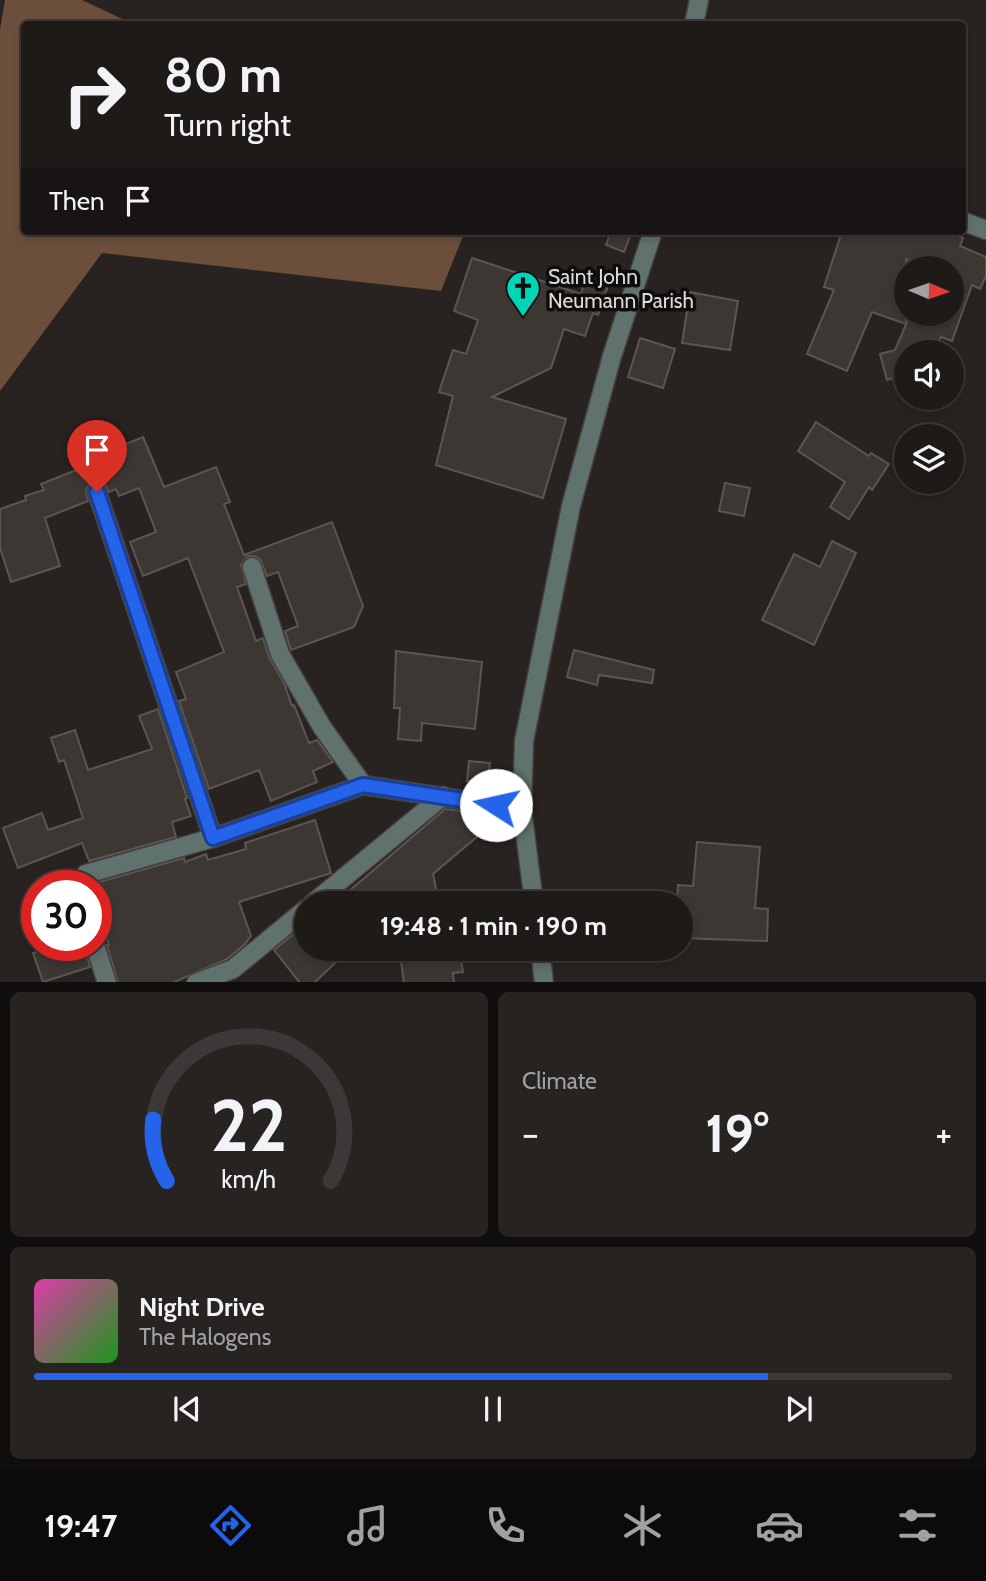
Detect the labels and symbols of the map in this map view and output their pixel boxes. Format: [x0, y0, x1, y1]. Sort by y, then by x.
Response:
north arrow [894, 256, 964, 326]
place label: Saint John Neumann Parish [548, 264, 694, 313]
church icon: Saint John Neumann Parish [504, 269, 542, 318]
pin [67, 420, 127, 492]
position arrow [459, 768, 533, 842]
speed limit sign: 30 [21, 870, 112, 961]

